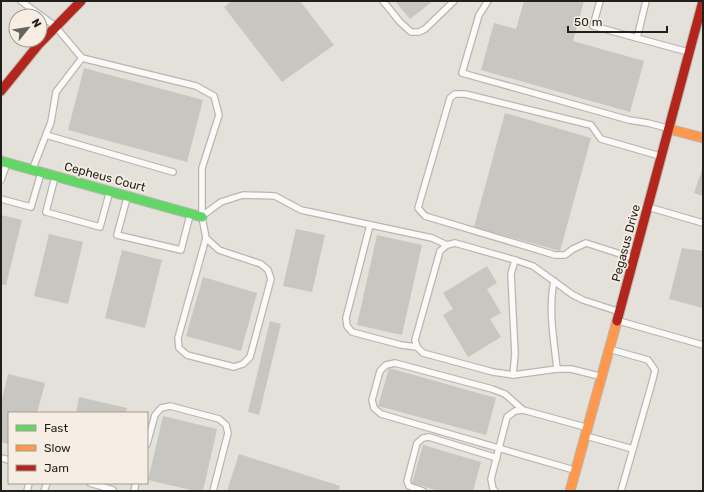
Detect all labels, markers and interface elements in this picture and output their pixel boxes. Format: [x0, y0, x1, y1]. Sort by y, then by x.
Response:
north arrow [8, 8, 48, 48]
scale bar [568, 8, 667, 34]
text: 50 m [574, 15, 602, 29]
text: N [29, 17, 44, 30]
street label: Cepheus Court [63, 159, 147, 195]
street label: Pegasus Drive [609, 203, 643, 283]
legend [8, 412, 148, 484]
text: Fast [44, 421, 68, 435]
text: Slow [44, 441, 71, 455]
text: Jam [44, 461, 69, 475]

